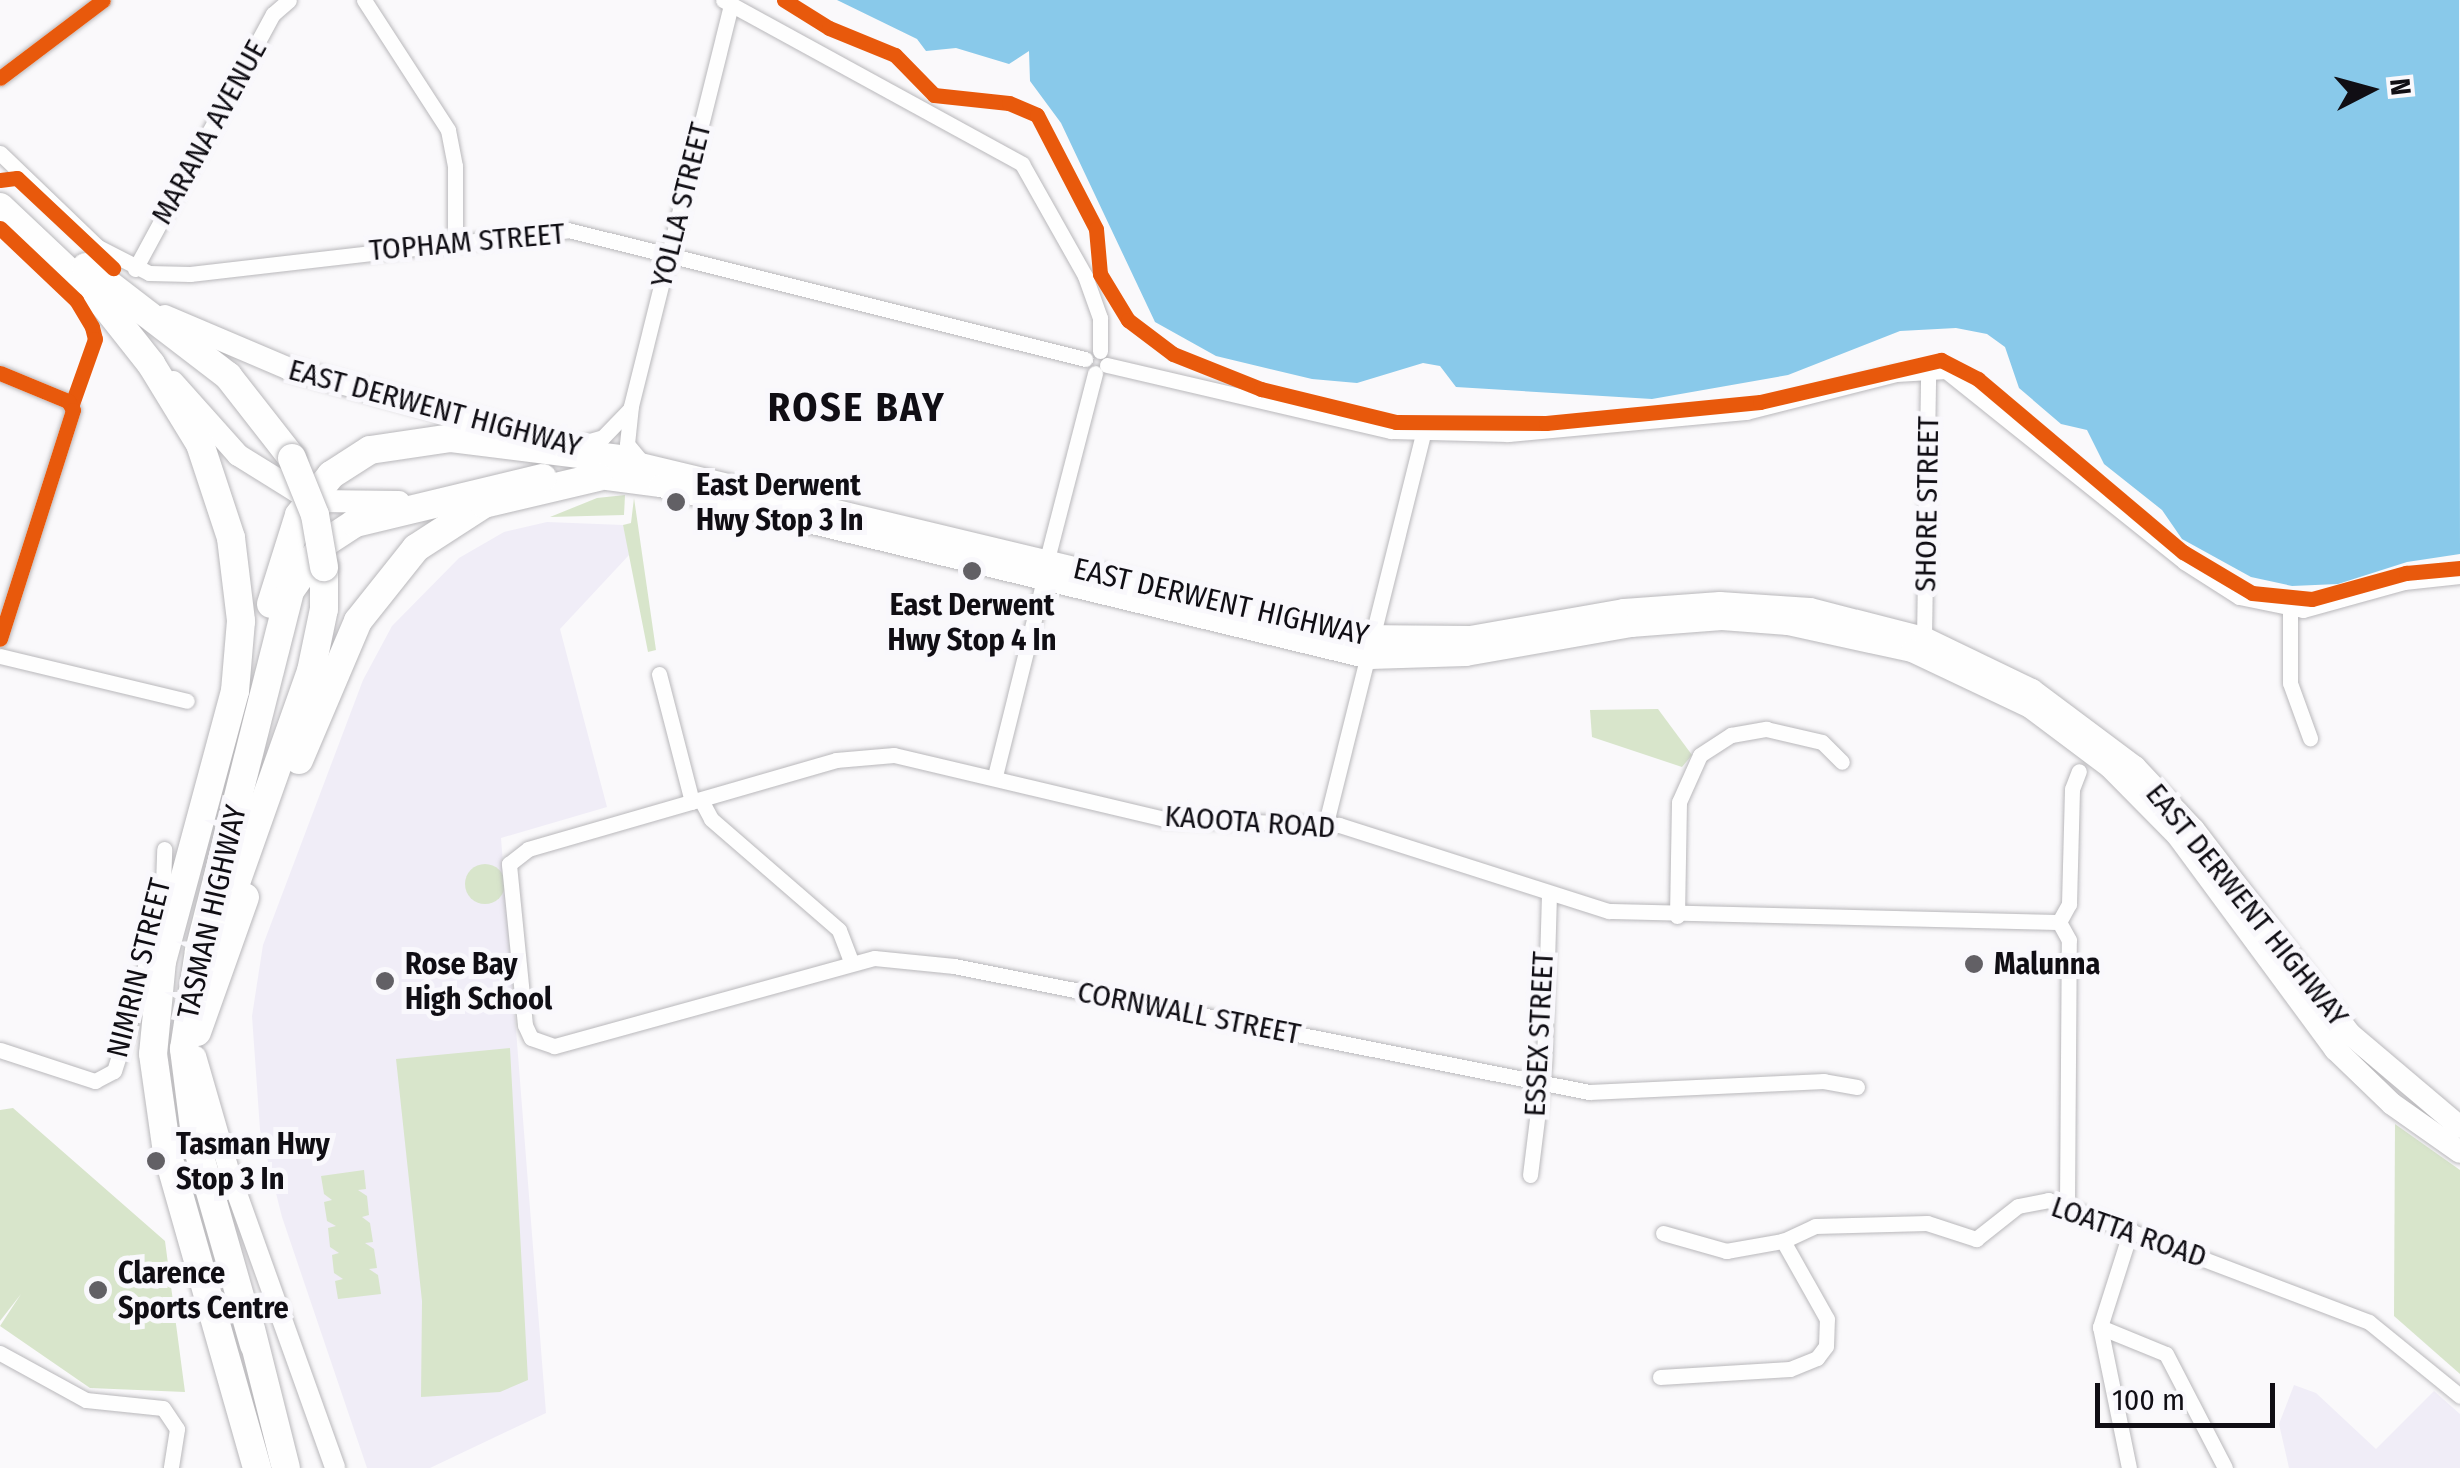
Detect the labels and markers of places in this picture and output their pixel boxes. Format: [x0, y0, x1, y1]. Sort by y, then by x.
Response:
place label: East Derwent Hwy Stop 3 In [696, 467, 864, 538]
marker: East Derwent Hwy Stop 3 In [665, 491, 687, 513]
marker: East Derwent Hwy Stop 4 In [961, 560, 983, 582]
place label: East Derwent Hwy Stop 4 In [888, 587, 1056, 658]
place label: Rose Bay High School [405, 946, 552, 1016]
place label: Malunna [1994, 946, 2100, 982]
marker: Malunna [1963, 953, 1985, 975]
marker: Rose Bay High School [374, 970, 396, 992]
place label: Tasman Hwy Stop 3 In [176, 1126, 330, 1196]
marker: Tasman Hwy Stop 3 In [145, 1150, 167, 1172]
place label: Clarence Sports Centre [118, 1255, 289, 1326]
marker: Clarence Sports Centre [87, 1279, 109, 1301]

